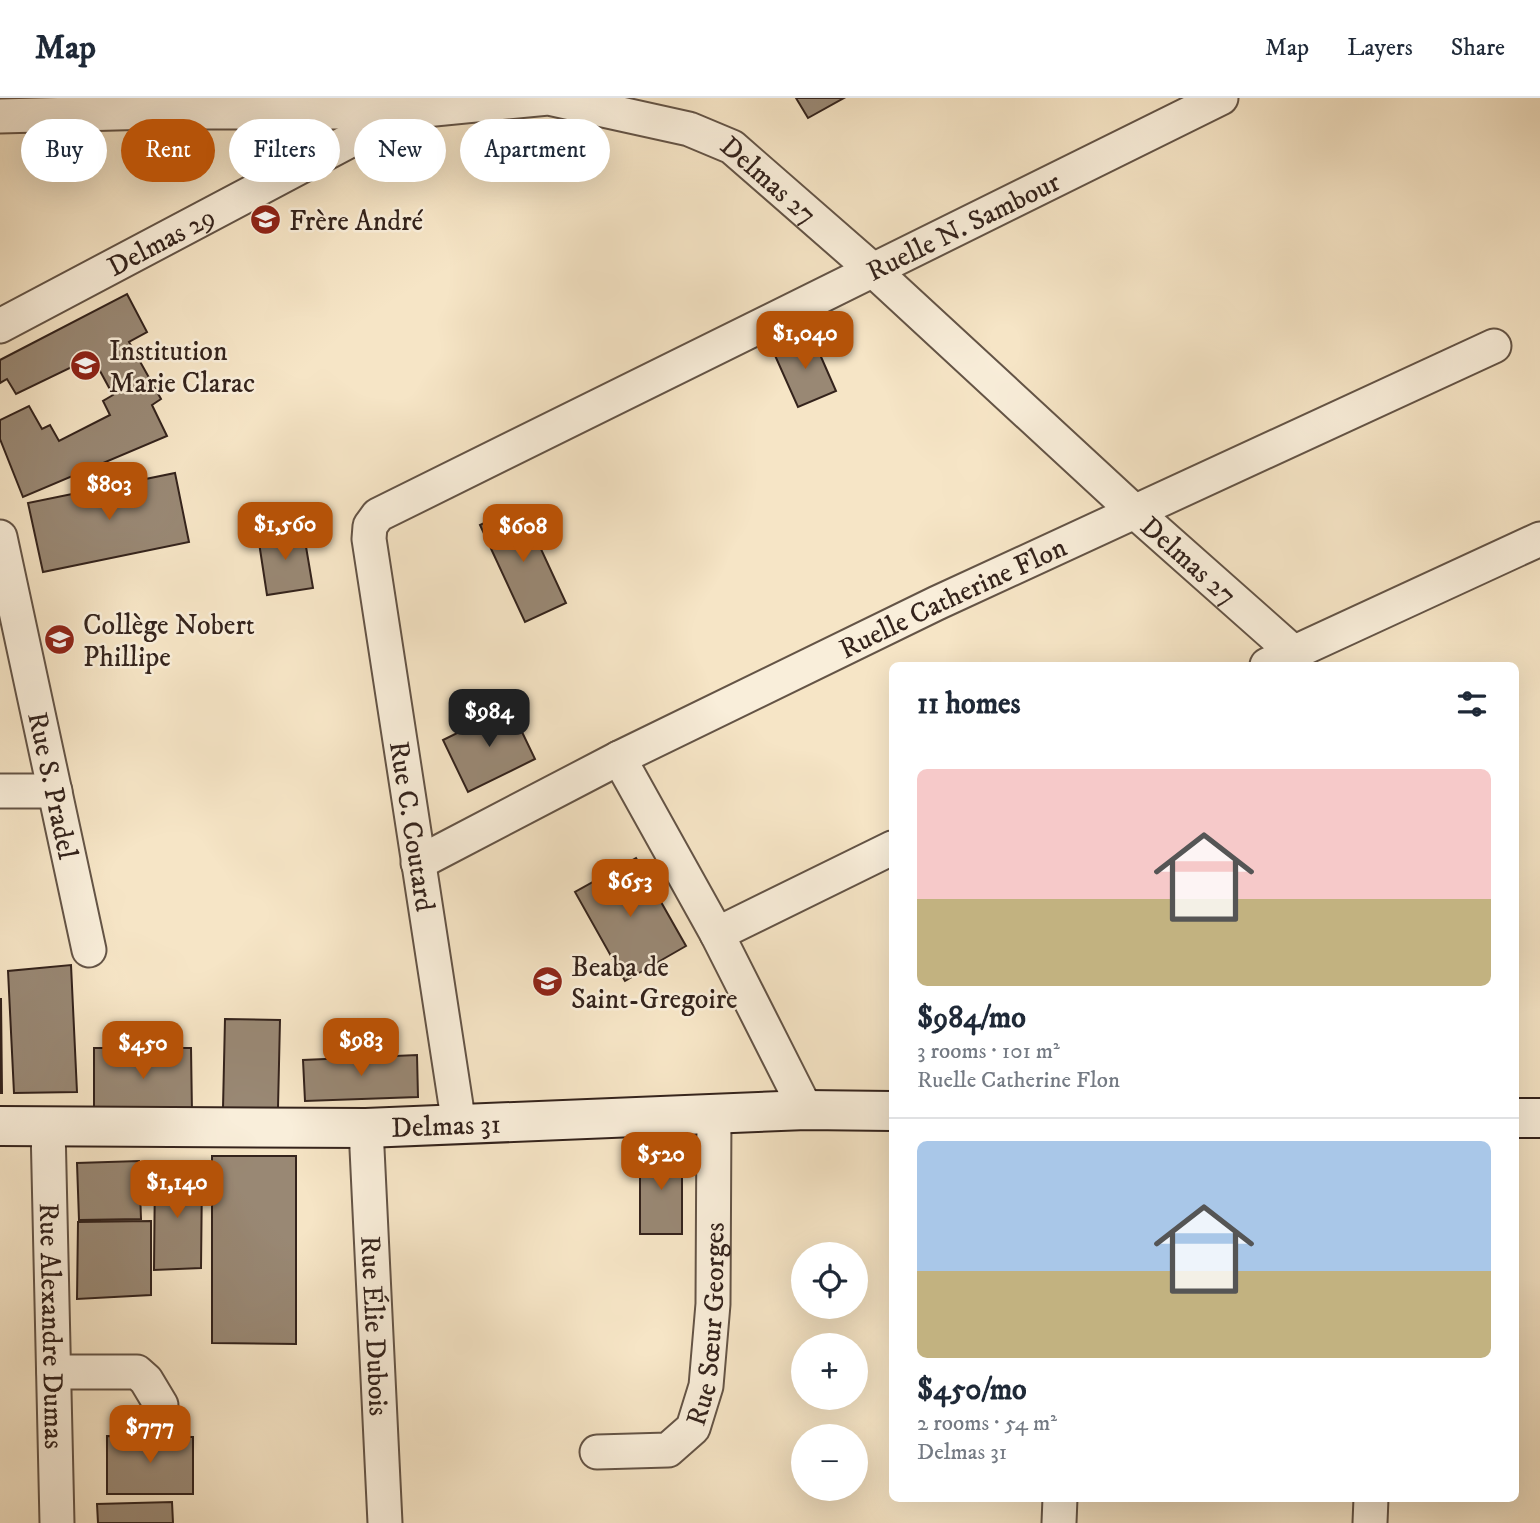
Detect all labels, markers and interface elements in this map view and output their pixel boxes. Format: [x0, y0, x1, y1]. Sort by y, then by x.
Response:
text: Map [35, 28, 96, 69]
text: Map [1265, 33, 1309, 63]
text: Layers [1347, 33, 1413, 63]
text: Share [1451, 33, 1505, 63]
chip: Buy [21, 119, 107, 182]
chip: Rent [121, 119, 215, 182]
chip: Filters [229, 119, 340, 182]
chip: New [354, 119, 446, 182]
chip: Apartment [460, 119, 610, 182]
street label: Delmas 27 [713, 129, 824, 232]
street label: Ruelle N. Sambour [861, 164, 1067, 290]
street label: Delmas 29 [102, 199, 221, 285]
school or university icon: Frère André [249, 203, 283, 237]
place label: Frère André [289, 204, 424, 239]
pin: $1,040 [748, 312, 862, 371]
text: $1,040 [772, 319, 838, 348]
place label: Institution Marie Clarac [109, 334, 255, 401]
school or university icon: Institution Marie Clarac [69, 349, 103, 383]
pin: $803 [68, 462, 150, 522]
text: $803 [86, 470, 132, 499]
pin: $1,560 [228, 503, 342, 562]
pin: $608 [482, 504, 564, 564]
street label: Delmas 27 [1133, 509, 1244, 613]
text: $1,560 [254, 510, 316, 539]
text: $608 [499, 512, 547, 541]
street label: Ruelle Catherine Flon [834, 530, 1073, 667]
place label: Collège Nobert Phillipe [83, 608, 255, 675]
school or university icon: Collège Nobert Phillipe [43, 623, 77, 657]
icon: filters [1453, 685, 1491, 723]
text: 11 homes [917, 686, 1021, 723]
pin: $984 [448, 690, 530, 749]
text: $984 [465, 697, 513, 726]
street label: Rue S. Pradel [19, 709, 85, 863]
street label: Rue C. Coutard [381, 739, 442, 914]
icon: home [1141, 814, 1267, 940]
pin: $653 [589, 860, 671, 919]
text: $653 [608, 867, 652, 896]
place label: Beaba de Saint-Gregoire [571, 950, 738, 1017]
school or university icon: Beaba de Saint-Gregoire [531, 965, 565, 999]
text: $984/mo [917, 1000, 1026, 1037]
pin: $983 [320, 1018, 402, 1078]
pin: $450 [102, 1021, 184, 1081]
text: $983 [339, 1026, 383, 1055]
text: $450 [118, 1029, 168, 1058]
text: 3 rooms · 101 m² [917, 1037, 1060, 1066]
text: Ruelle Catherine Flon [917, 1066, 1120, 1095]
street label: Delmas 31 [390, 1106, 502, 1146]
pin: $520 [620, 1132, 702, 1192]
text: $520 [637, 1140, 685, 1169]
pin: $1,140 [120, 1160, 234, 1220]
text: $1,140 [146, 1168, 208, 1197]
icon: home [1141, 1186, 1267, 1312]
street label: Rue Alexandre Dumas [31, 1202, 71, 1450]
street label: Rue Sœur Georges [679, 1222, 732, 1430]
street label: Rue Élie Dubois [352, 1235, 396, 1417]
map controls [791, 1242, 868, 1501]
button: locate [791, 1242, 868, 1319]
button: + [791, 1333, 868, 1410]
text: $450/mo [917, 1372, 1027, 1409]
pin: $777 [109, 1406, 191, 1465]
text: 2 rooms · 54 m² [917, 1409, 1057, 1438]
text: $777 [126, 1413, 174, 1442]
button: − [791, 1424, 868, 1501]
text: Delmas 31 [917, 1438, 1007, 1467]

